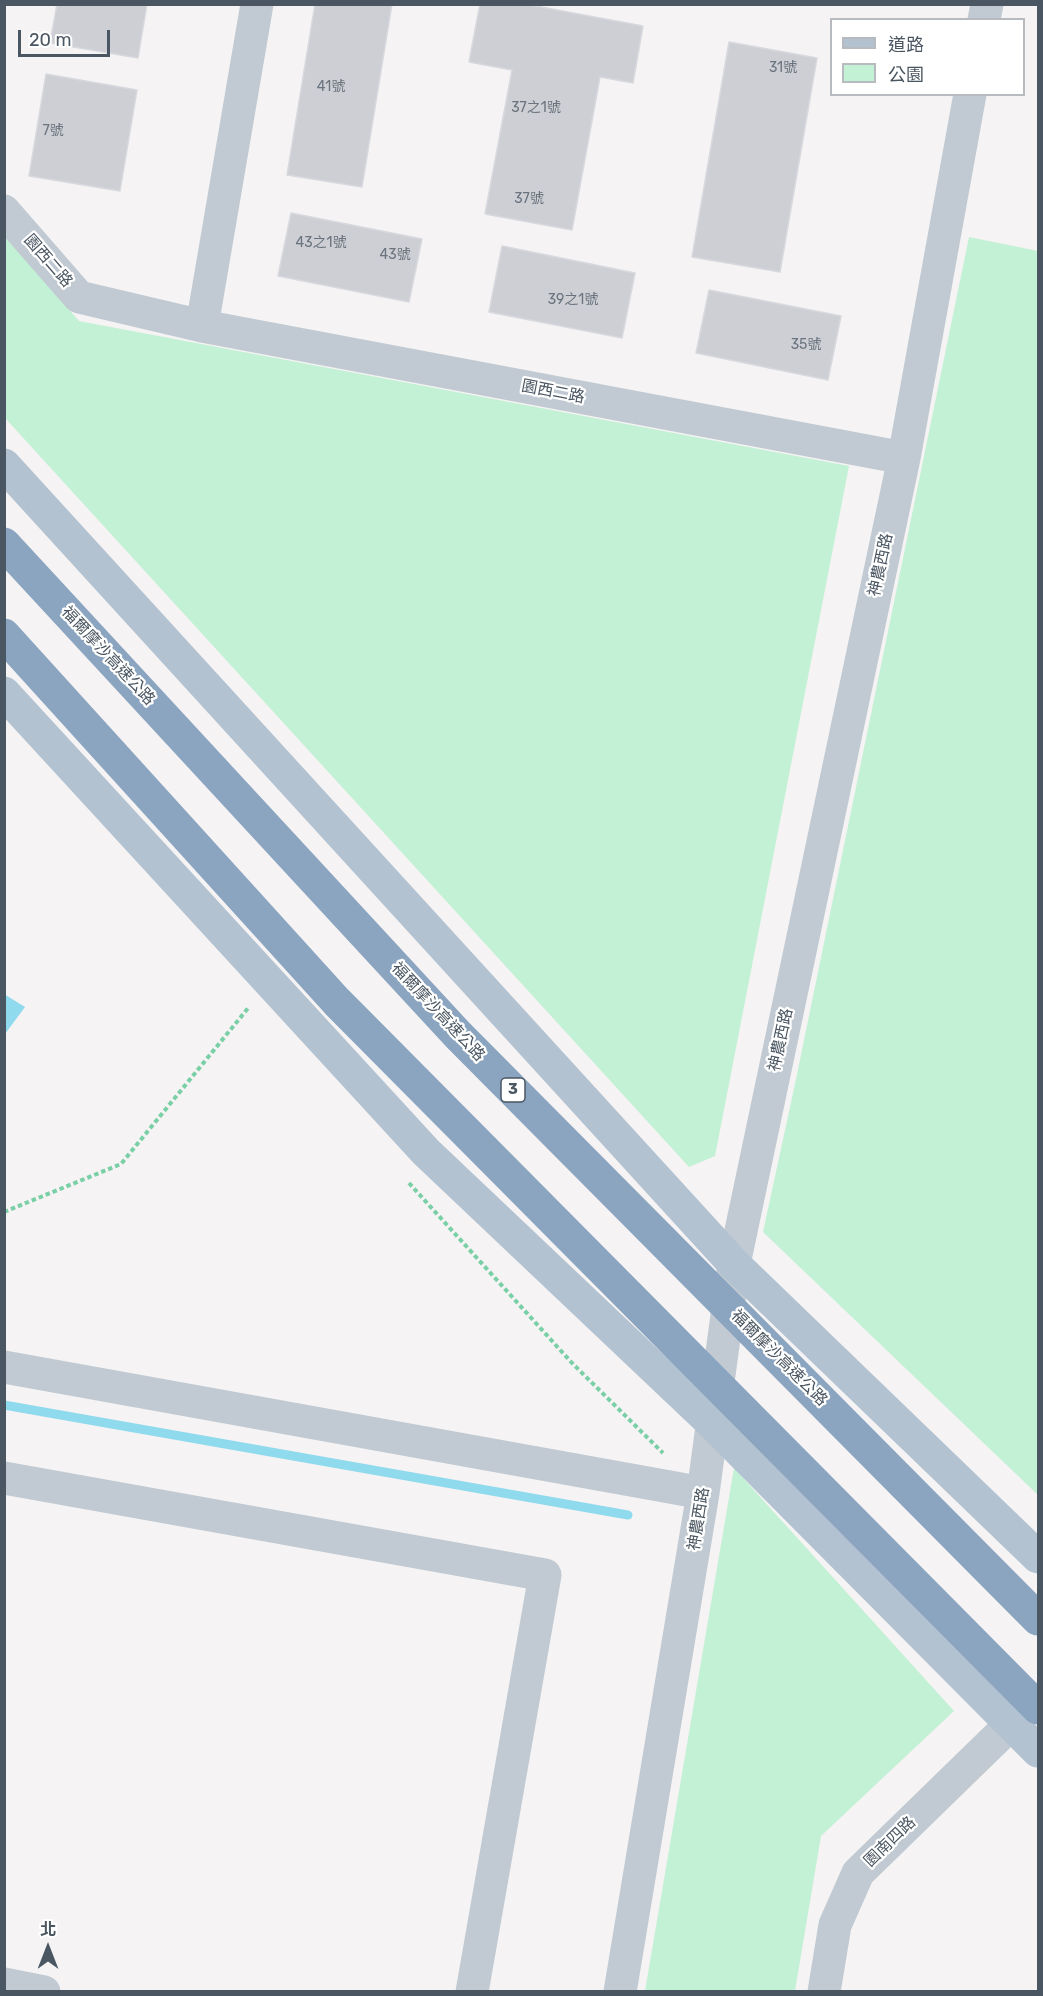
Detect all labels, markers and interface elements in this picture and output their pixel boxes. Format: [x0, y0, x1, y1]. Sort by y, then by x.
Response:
scale bar [21, 18, 112, 56]
legend [830, 18, 1025, 96]
text: 20 m [29, 29, 71, 51]
text: 道路 [888, 34, 924, 56]
house number: 31號 [769, 60, 797, 76]
text: 公園 [888, 64, 924, 86]
house number: 41號 [317, 79, 345, 95]
house number: 37之1號 [511, 100, 561, 116]
house number: 7號 [42, 123, 64, 139]
house number: 37號 [514, 191, 544, 207]
street label: 園西二路 [20, 231, 76, 291]
house number: 43之1號 [295, 235, 347, 251]
house number: 43號 [379, 247, 411, 263]
house number: 39之1號 [548, 292, 598, 308]
house number: 35號 [791, 337, 821, 353]
street label: 園西二路 [520, 376, 586, 408]
street label: 神農西路 [865, 532, 897, 598]
street label: 福爾摩沙高速公路 [57, 603, 159, 709]
street label: 福爾摩沙高速公路 [387, 959, 489, 1065]
street label: 神農西路 [765, 1007, 797, 1073]
road number: 3 [501, 1078, 525, 1102]
street label: 福爾摩沙高速公路 [727, 1306, 831, 1410]
street label: 神農西路 [685, 1486, 713, 1552]
street label: 園南四路 [860, 1813, 920, 1871]
north arrow [18, 1918, 78, 1978]
text: 北 [40, 1920, 56, 1939]

